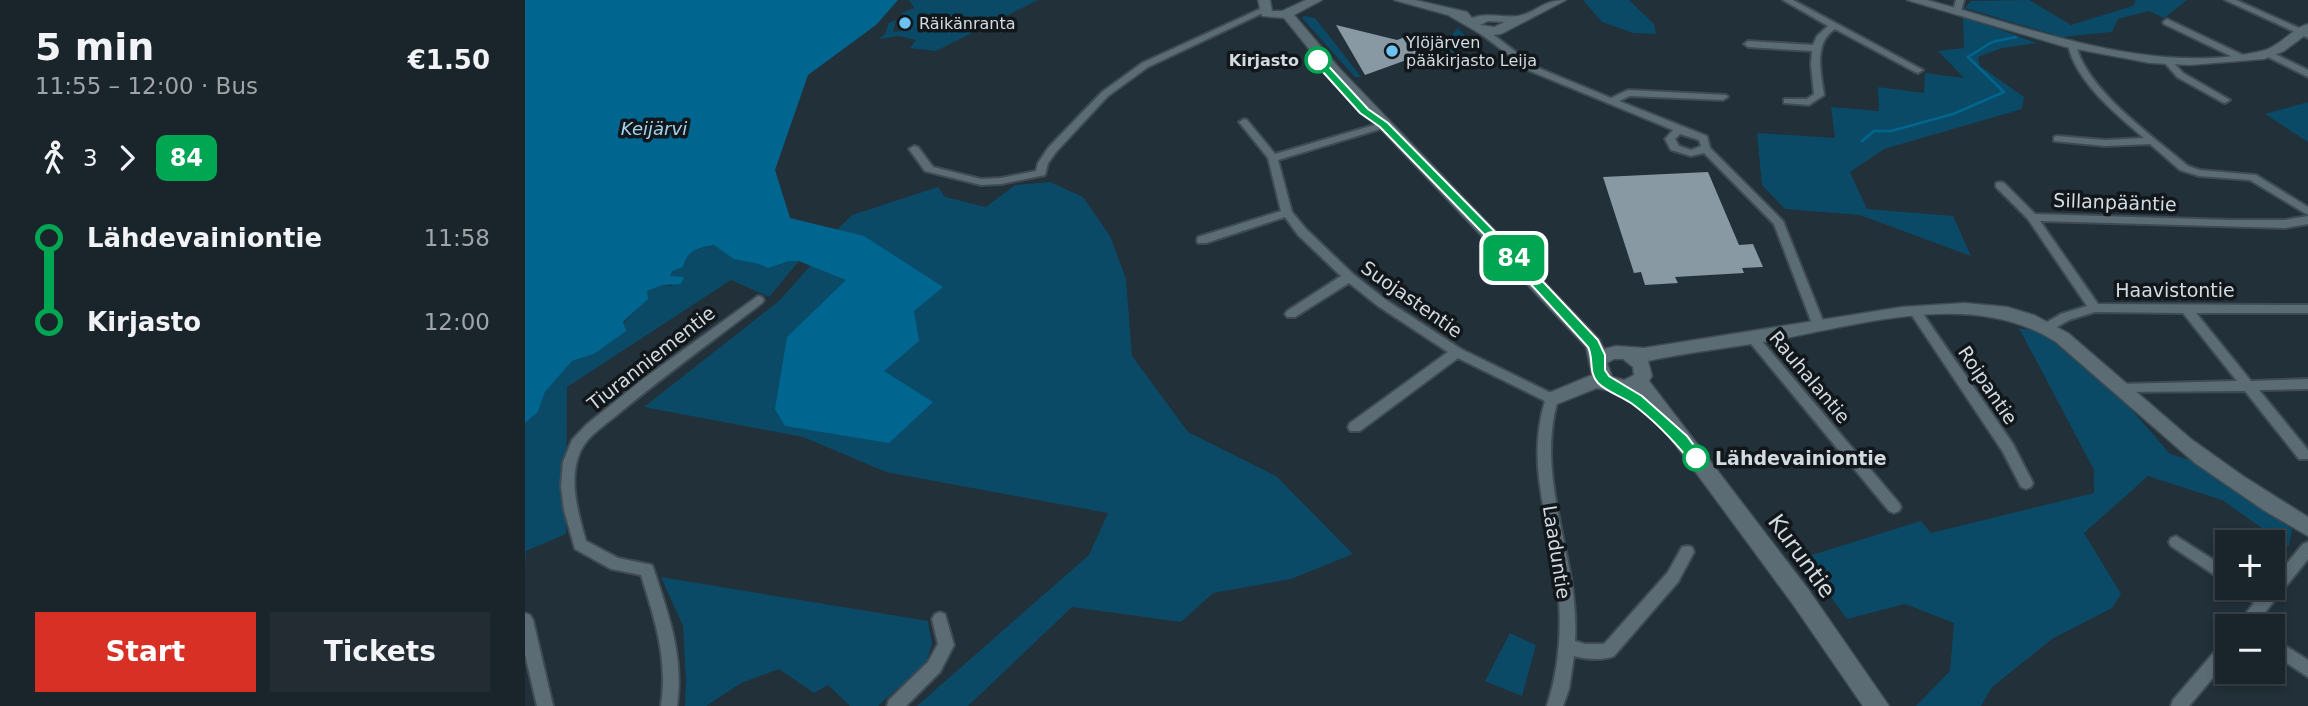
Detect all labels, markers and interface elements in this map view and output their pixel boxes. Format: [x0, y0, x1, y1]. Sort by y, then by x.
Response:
place label: Räikänranta [919, 14, 1016, 33]
marker: Räikänranta [897, 15, 913, 31]
text: 5 min [35, 25, 154, 69]
place label: Ylöjärven pääkirjasto Leija [1405, 33, 1537, 70]
marker: Ylöjärven pääkirjasto Leija [1384, 43, 1400, 59]
text: €1.50 [408, 45, 490, 75]
marker: Kirjasto [1305, 47, 1331, 73]
place label: Kirjasto [1229, 51, 1299, 70]
text: 11:55 – 12:00 · Bus [35, 73, 258, 99]
water label: Keijärvi [621, 118, 687, 139]
icon: walk [35, 139, 73, 177]
icon: forward [108, 139, 146, 177]
text: 84 [170, 144, 203, 172]
text: 3 [83, 145, 98, 171]
street label: Sillanpääntie [2053, 189, 2177, 215]
text: Lähdevainiontie [87, 223, 322, 253]
text: 11:58 [424, 225, 490, 251]
line badge: 84 [1483, 235, 1545, 281]
text: 84 [1497, 244, 1531, 272]
street label: Suojastentie [1357, 256, 1467, 342]
street label: Haavistontie [2115, 279, 2235, 301]
street label: Tiuranniementie [582, 301, 719, 415]
text: Kirjasto [87, 307, 201, 337]
text: 12:00 [424, 309, 490, 335]
street label: Rauhalantie [1765, 326, 1855, 428]
street label: Roipantie [1954, 342, 2022, 428]
marker: Lähdevainiontie [1683, 445, 1709, 471]
place label: Lähdevainiontie [1715, 447, 1887, 469]
street label: Laaduntie [1539, 504, 1575, 600]
street label: Kuruntie [1763, 509, 1841, 603]
map controls [2215, 530, 2285, 684]
button: + [2215, 530, 2285, 600]
button: Start [35, 612, 256, 692]
button: Tickets [270, 612, 490, 692]
button: − [2215, 614, 2285, 684]

